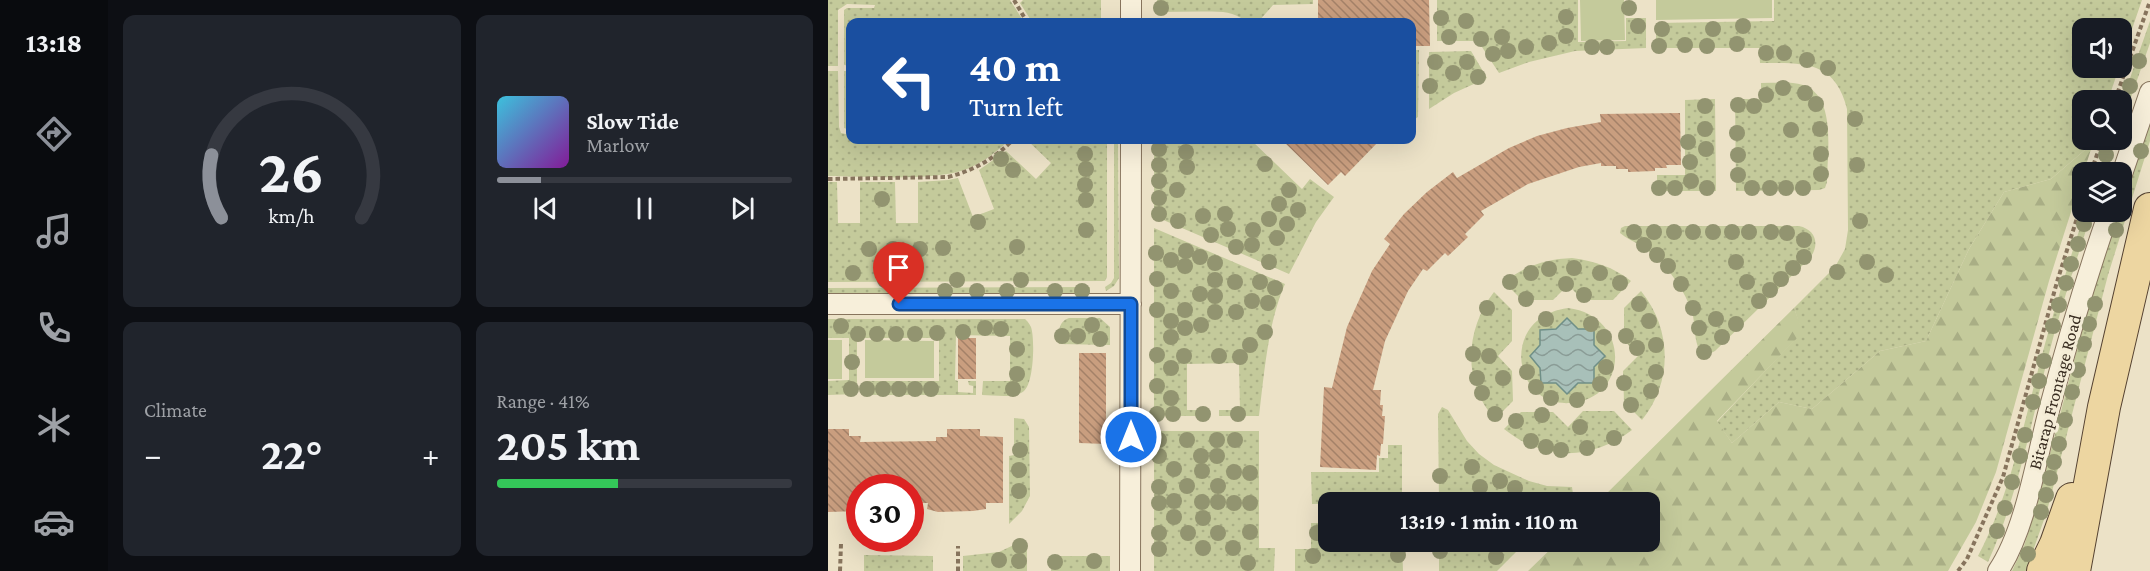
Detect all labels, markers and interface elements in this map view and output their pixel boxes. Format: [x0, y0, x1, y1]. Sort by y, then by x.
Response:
map controls [2072, 18, 2132, 222]
button: sound [2072, 18, 2132, 78]
text: 13:18 [26, 28, 82, 58]
icon: left [870, 42, 948, 120]
text: 40 m [969, 43, 1061, 90]
button: search [2072, 90, 2132, 150]
text: Turn left [969, 92, 1063, 122]
text: Slow Tide [587, 109, 679, 134]
icon: directions [33, 113, 75, 155]
text: Marlow [587, 134, 649, 156]
text: 26 [259, 136, 325, 205]
button: layers [2072, 162, 2132, 222]
icon: previous [529, 192, 562, 225]
icon: pause [628, 192, 661, 225]
icon: next [726, 192, 759, 225]
text: km/h [269, 204, 315, 228]
icon: music [33, 210, 75, 252]
pin [873, 242, 924, 304]
icon: arrive [882, 251, 915, 284]
icon: phone [33, 307, 75, 349]
street label: Bitarap Frontage Road [2025, 312, 2085, 472]
text: Range · 41% [497, 390, 590, 412]
text: Climate [144, 399, 207, 421]
icon: climate [33, 404, 75, 446]
position arrow [1099, 405, 1163, 469]
text: 205 km [497, 420, 640, 470]
text: 22° [261, 429, 323, 479]
text: − [144, 436, 161, 473]
text: + [422, 436, 440, 473]
speed limit sign: 30 [846, 474, 924, 552]
icon: car [33, 501, 75, 543]
text: 13:19 · 1 min · 110 m [1400, 509, 1578, 534]

